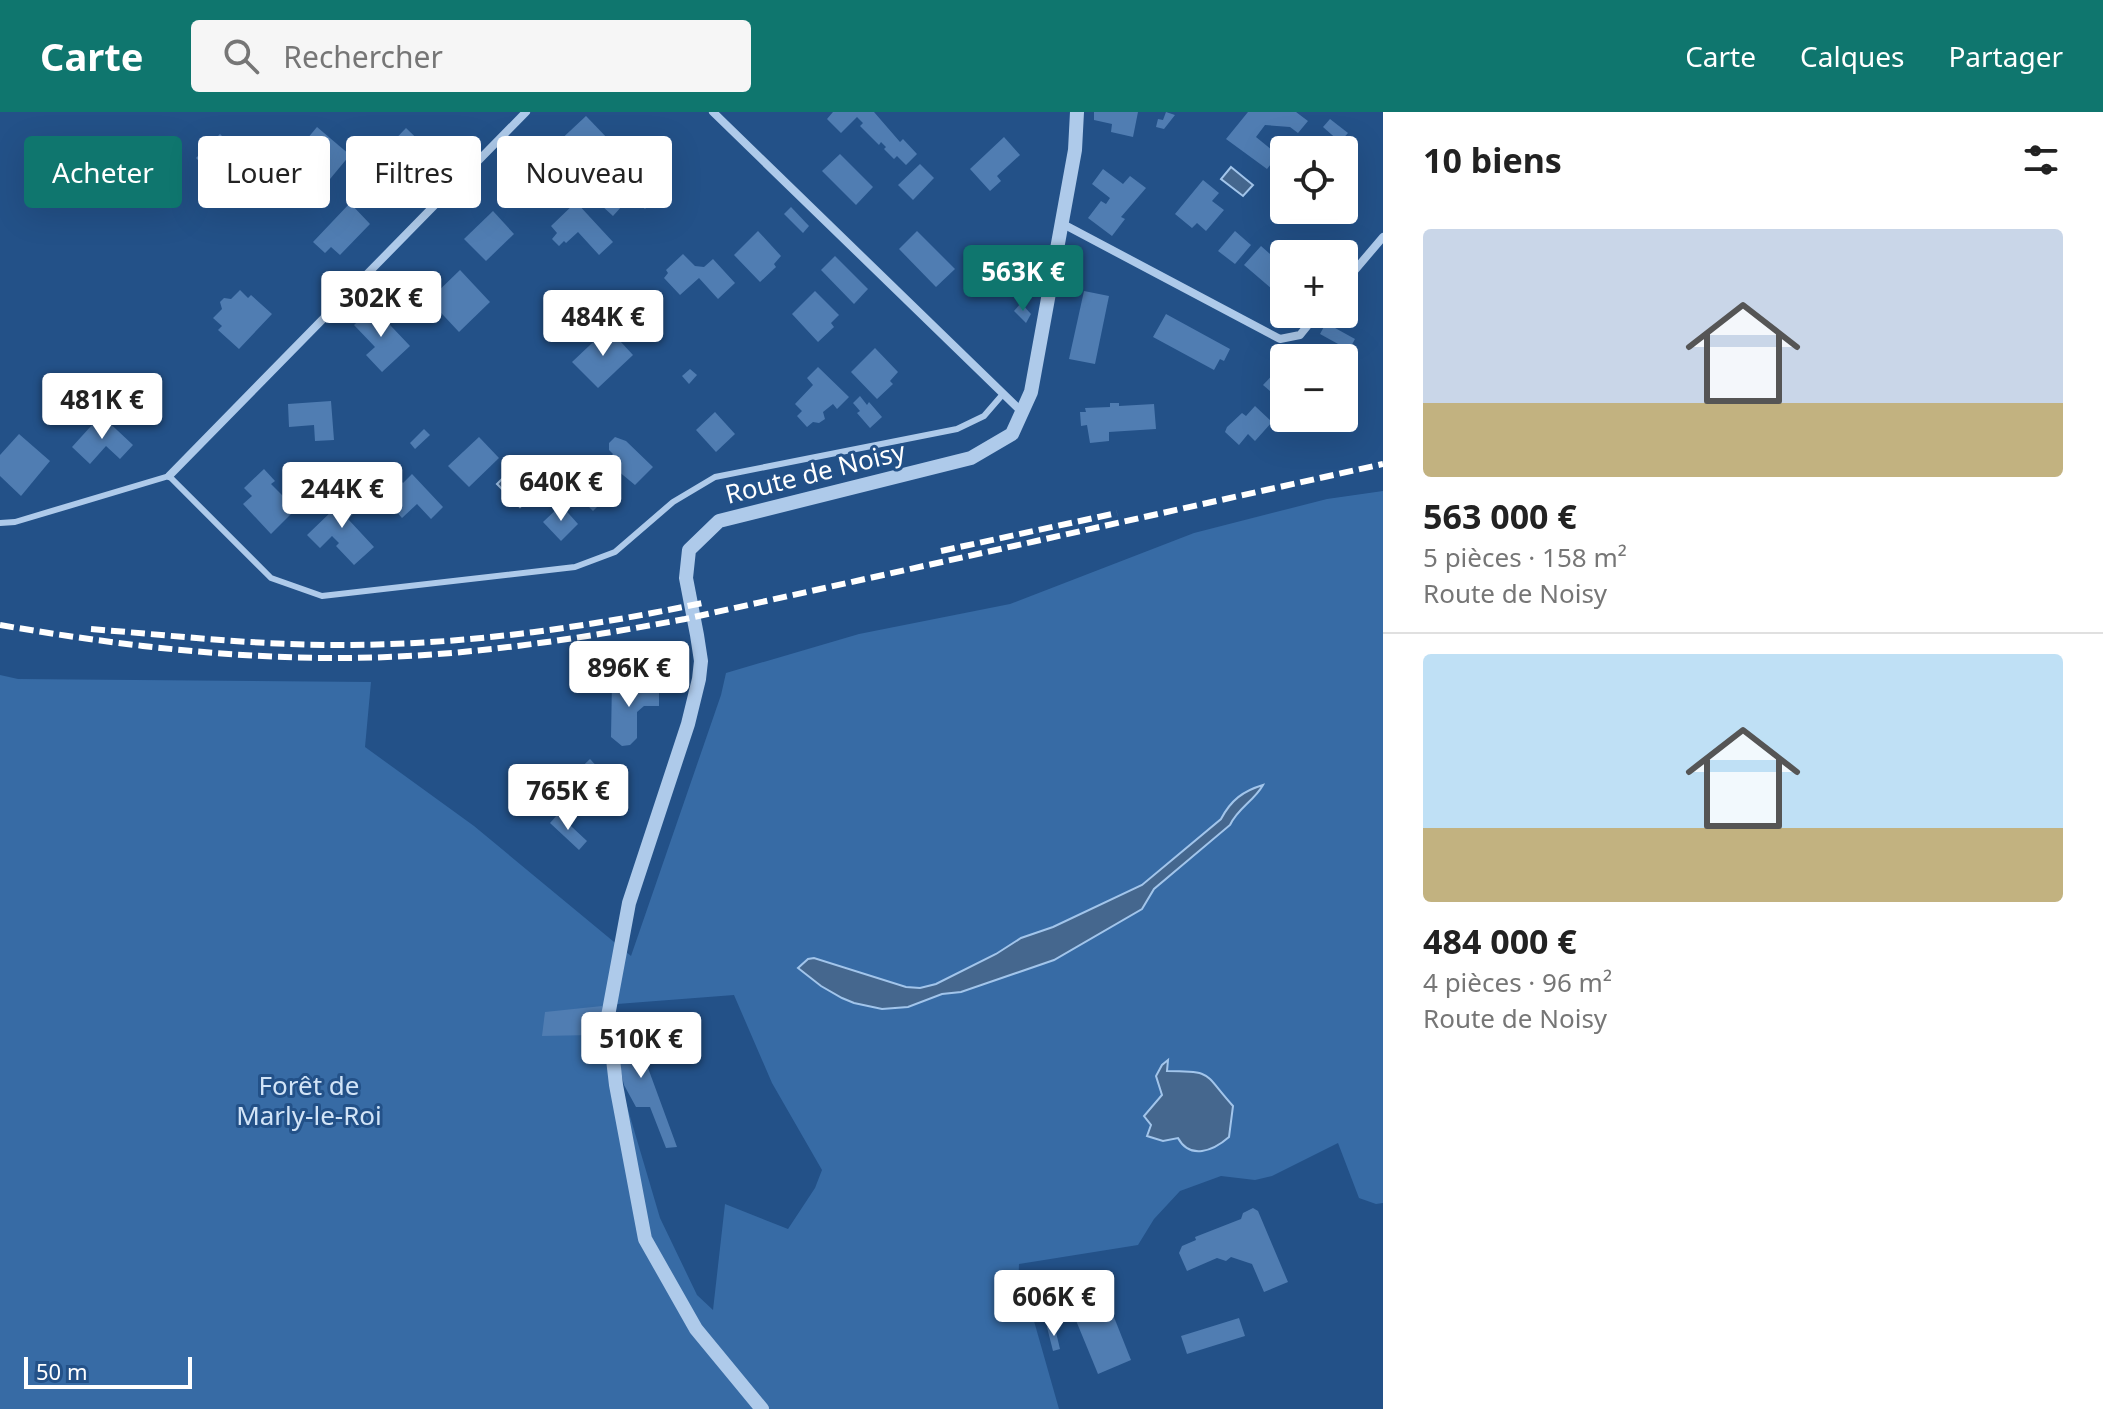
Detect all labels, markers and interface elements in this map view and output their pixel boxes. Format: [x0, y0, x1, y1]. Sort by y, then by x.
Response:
search box [191, 20, 751, 92]
text: Carte [40, 30, 143, 82]
icon: search [219, 34, 263, 78]
text: Rechercher [283, 36, 443, 77]
text: Carte [1685, 37, 1756, 75]
text: Calques [1800, 37, 1904, 75]
text: Partager [1948, 37, 2063, 75]
chip: Acheter [24, 136, 182, 208]
chip: Louer [198, 136, 330, 208]
chip: Filtres [346, 136, 481, 208]
chip: Nouveau [497, 136, 672, 208]
map controls [1270, 136, 1358, 432]
button: locate [1270, 136, 1358, 224]
text: 10 biens [1423, 137, 1562, 183]
icon: filters [2019, 138, 2063, 182]
button: + [1270, 240, 1358, 328]
pin: 563K € [958, 245, 1088, 313]
text: 563K € [981, 253, 1065, 289]
pin: 302K € [316, 271, 446, 339]
text: 302K € [339, 279, 423, 315]
icon: home [1671, 281, 1815, 425]
pin: 484K € [538, 290, 668, 358]
text: 484K € [561, 298, 645, 334]
button: − [1270, 344, 1358, 432]
pin: 481K € [37, 373, 167, 441]
text: 481K € [60, 381, 144, 417]
street label: Route de Noisy [721, 432, 909, 512]
pin: 640K € [496, 455, 626, 523]
pin: 244K € [277, 462, 407, 530]
text: 640K € [519, 463, 603, 499]
text: 244K € [300, 470, 384, 506]
text: 563 000 € [1423, 493, 1577, 539]
text: 5 pièces · 158 m² [1423, 539, 1627, 575]
text: Route de Noisy [1423, 575, 1607, 611]
pin: 896K € [564, 641, 694, 709]
text: 896K € [587, 649, 671, 685]
icon: home [1671, 706, 1815, 850]
pin: 765K € [503, 764, 633, 832]
text: 765K € [526, 772, 610, 808]
text: 484 000 € [1423, 918, 1577, 964]
text: 4 pièces · 96 m² [1423, 964, 1612, 1000]
text: Route de Noisy [1423, 1000, 1607, 1036]
pin: 510K € [576, 1012, 706, 1080]
text: 510K € [599, 1020, 683, 1056]
park label: Forêt de Marly-le-Roi [236, 1067, 382, 1133]
pin: 606K € [989, 1270, 1119, 1338]
text: 606K € [1012, 1278, 1096, 1314]
scale bar [24, 1353, 192, 1389]
text: 50 m [36, 1356, 87, 1386]

